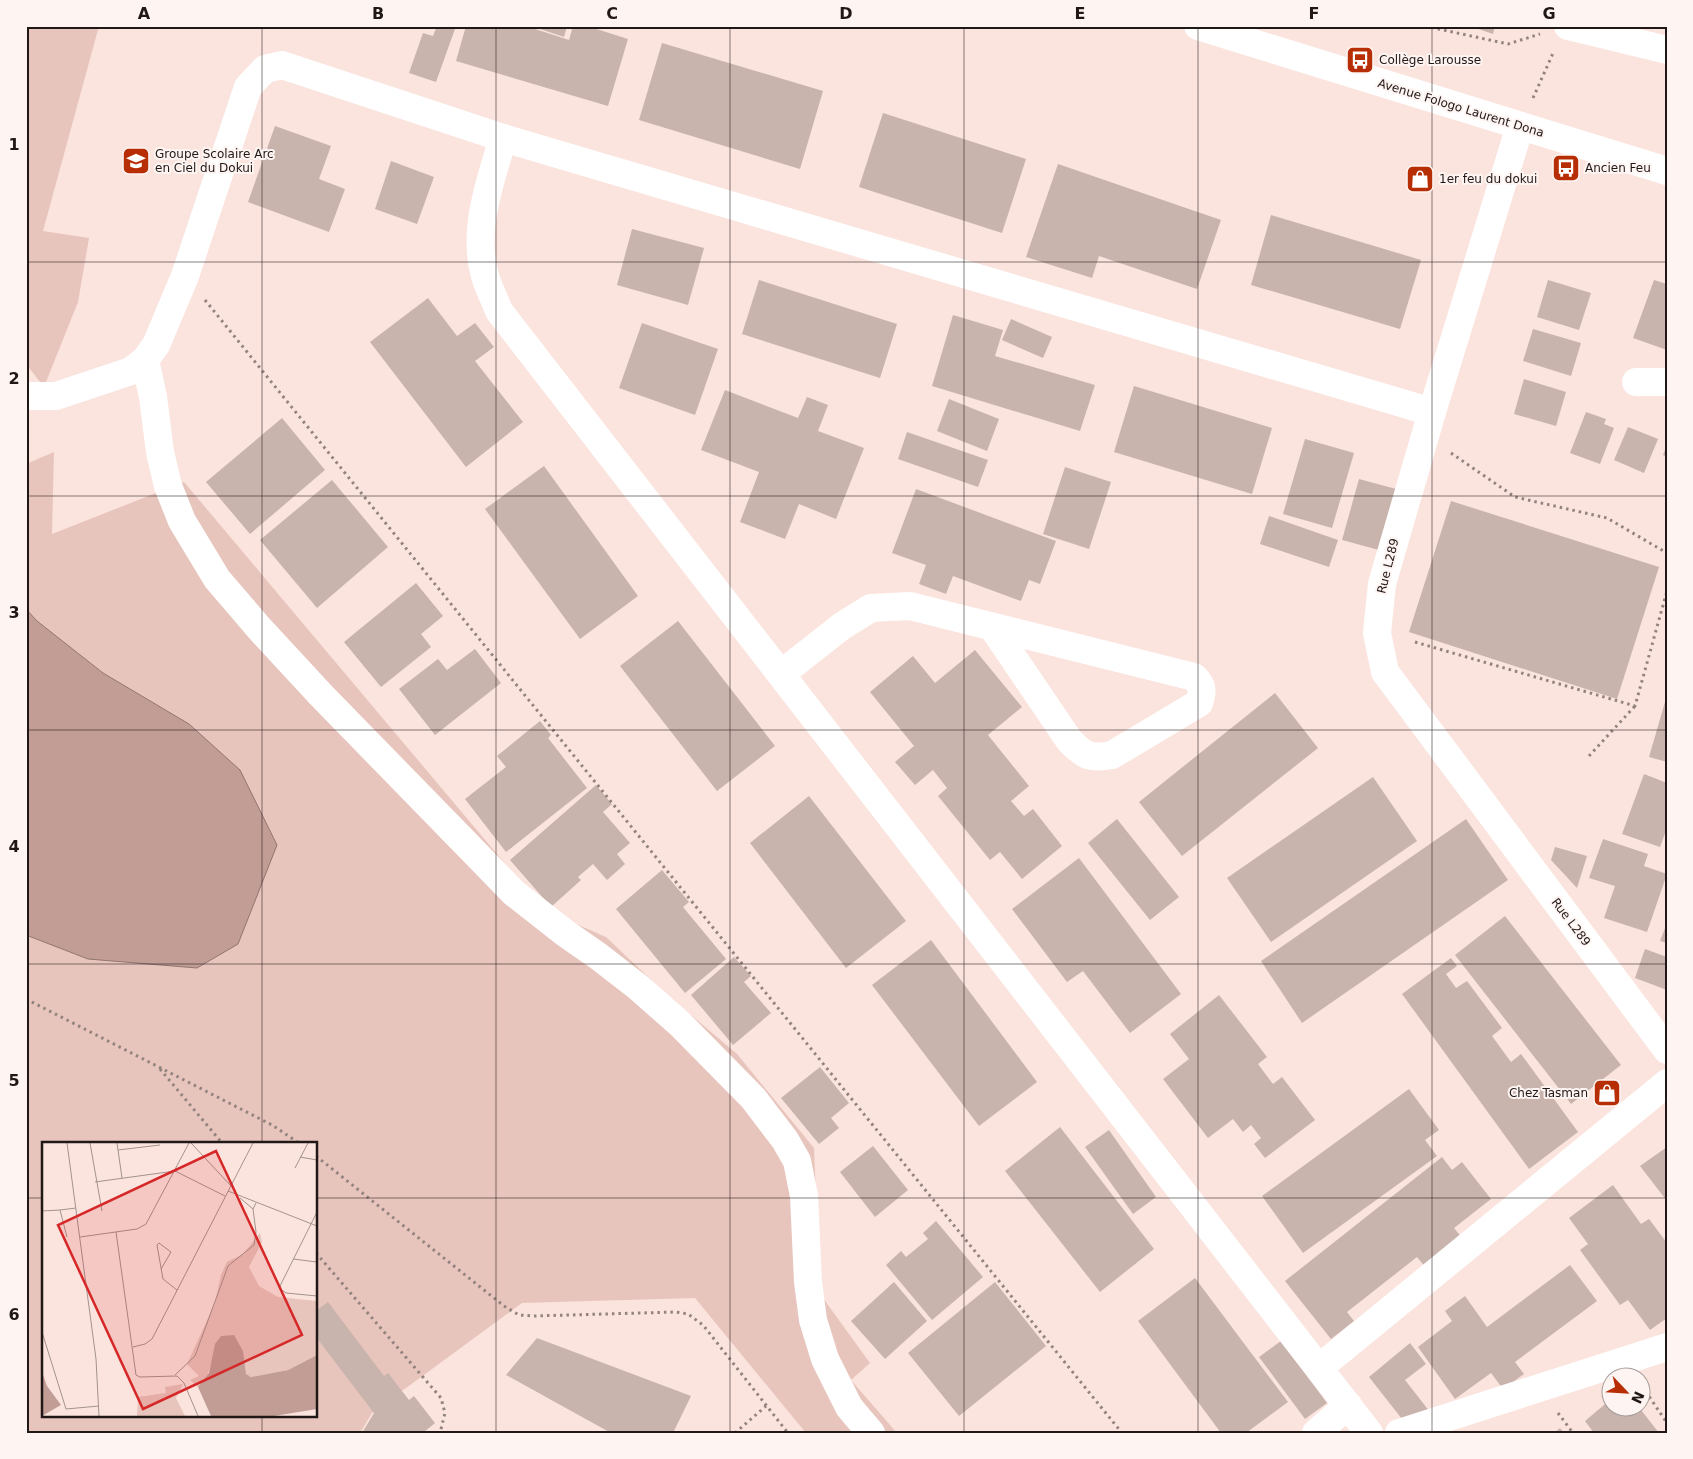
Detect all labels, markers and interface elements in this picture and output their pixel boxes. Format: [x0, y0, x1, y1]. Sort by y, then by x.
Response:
text: A [138, 4, 151, 23]
text: B [372, 4, 384, 23]
text: C [606, 4, 618, 23]
text: D [839, 4, 853, 23]
text: E [1075, 4, 1085, 23]
text: F [1309, 4, 1319, 23]
text: G [1542, 4, 1556, 23]
bus stop icon: Collège Larousse [1345, 45, 1375, 75]
place label: Collège Larousse [1379, 53, 1481, 67]
street label: Avenue Fologo Laurent Dona [1376, 76, 1546, 140]
text: 1 [8, 135, 20, 154]
school or university icon: Groupe Scolaire Arc en Ciel du Dokui [121, 146, 151, 176]
place label: Groupe Scolaire Arc en Ciel du Dokui [155, 147, 274, 175]
bus stop icon: Ancien Feu [1551, 153, 1581, 183]
place label: Ancien Feu [1585, 161, 1651, 175]
shop icon: 1er feu du dokui [1405, 164, 1435, 194]
place label: 1er feu du dokui [1439, 172, 1537, 186]
text: 2 [8, 369, 20, 388]
street label: Rue L289 [1374, 537, 1402, 595]
text: 3 [8, 603, 20, 622]
text: 4 [8, 837, 20, 856]
street label: Rue L289 [1548, 895, 1594, 949]
text: 5 [8, 1071, 20, 1090]
shop icon: Chez Tasman [1592, 1078, 1622, 1108]
place label: Chez Tasman [1509, 1086, 1588, 1100]
inset map [42, 1142, 318, 1416]
text: 6 [8, 1305, 20, 1324]
north arrow [1600, 1366, 1650, 1416]
text: N [1628, 1389, 1648, 1406]

